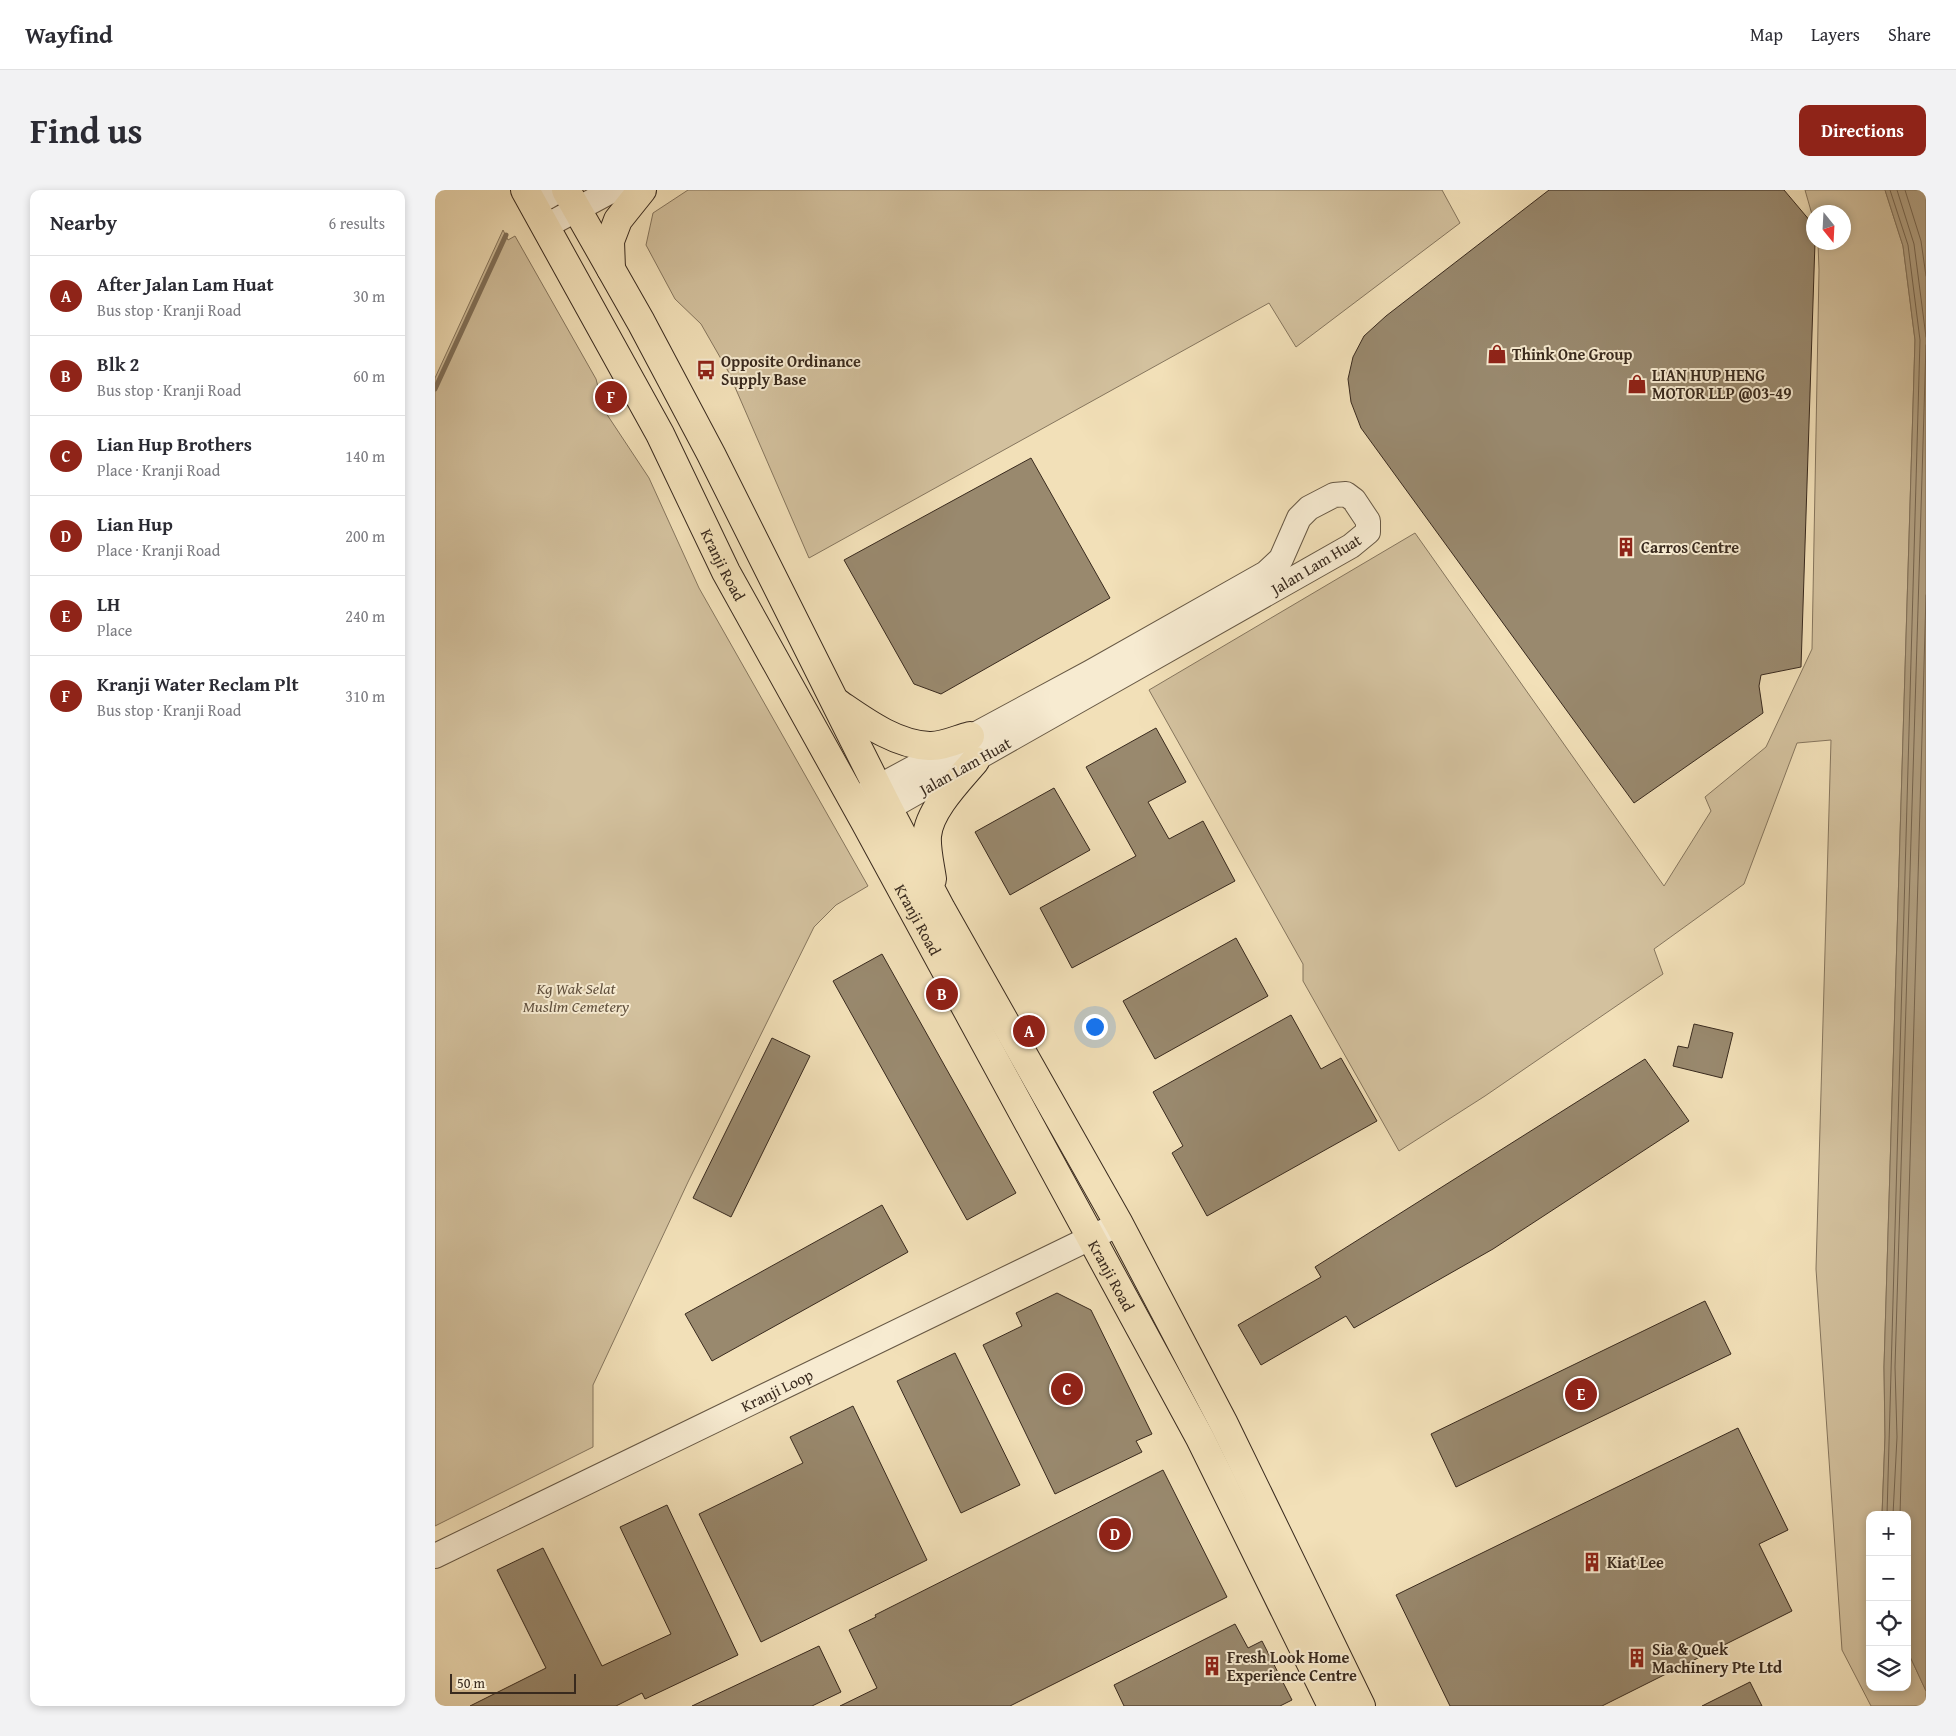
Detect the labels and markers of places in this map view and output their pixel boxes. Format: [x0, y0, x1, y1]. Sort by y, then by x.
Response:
place label: Think One Group [1512, 342, 1632, 366]
shop icon: Think One Group [1486, 343, 1508, 365]
place label: Opposite Ordinance Supply Base [721, 349, 861, 391]
bus stop icon: Opposite Ordinance Supply Base [695, 359, 717, 381]
place label: LIAN HUP HENG MOTOR LLP @03-49 [1652, 363, 1792, 405]
shop icon: LIAN HUP HENG MOTOR LLP @03-49 [1626, 373, 1648, 395]
pin: F [595, 378, 627, 416]
place label: Carros Centre [1641, 535, 1739, 559]
building icon: Carros Centre [1615, 536, 1637, 558]
pin: B [926, 975, 958, 1013]
pin: A [1013, 1012, 1045, 1050]
pin: C [1051, 1370, 1083, 1408]
pin: E [1565, 1375, 1597, 1413]
pin: D [1099, 1515, 1131, 1553]
place label: Kiat Lee [1607, 1550, 1664, 1574]
building icon: Kiat Lee [1581, 1551, 1603, 1573]
place label: Sia & Quek Machinery Pte Ltd [1652, 1637, 1783, 1679]
place label: Fresh Look Home Experience Centre [1227, 1645, 1357, 1687]
building icon: Sia & Quek Machinery Pte Ltd [1626, 1647, 1648, 1669]
building icon: Fresh Look Home Experience Centre [1201, 1655, 1223, 1677]

